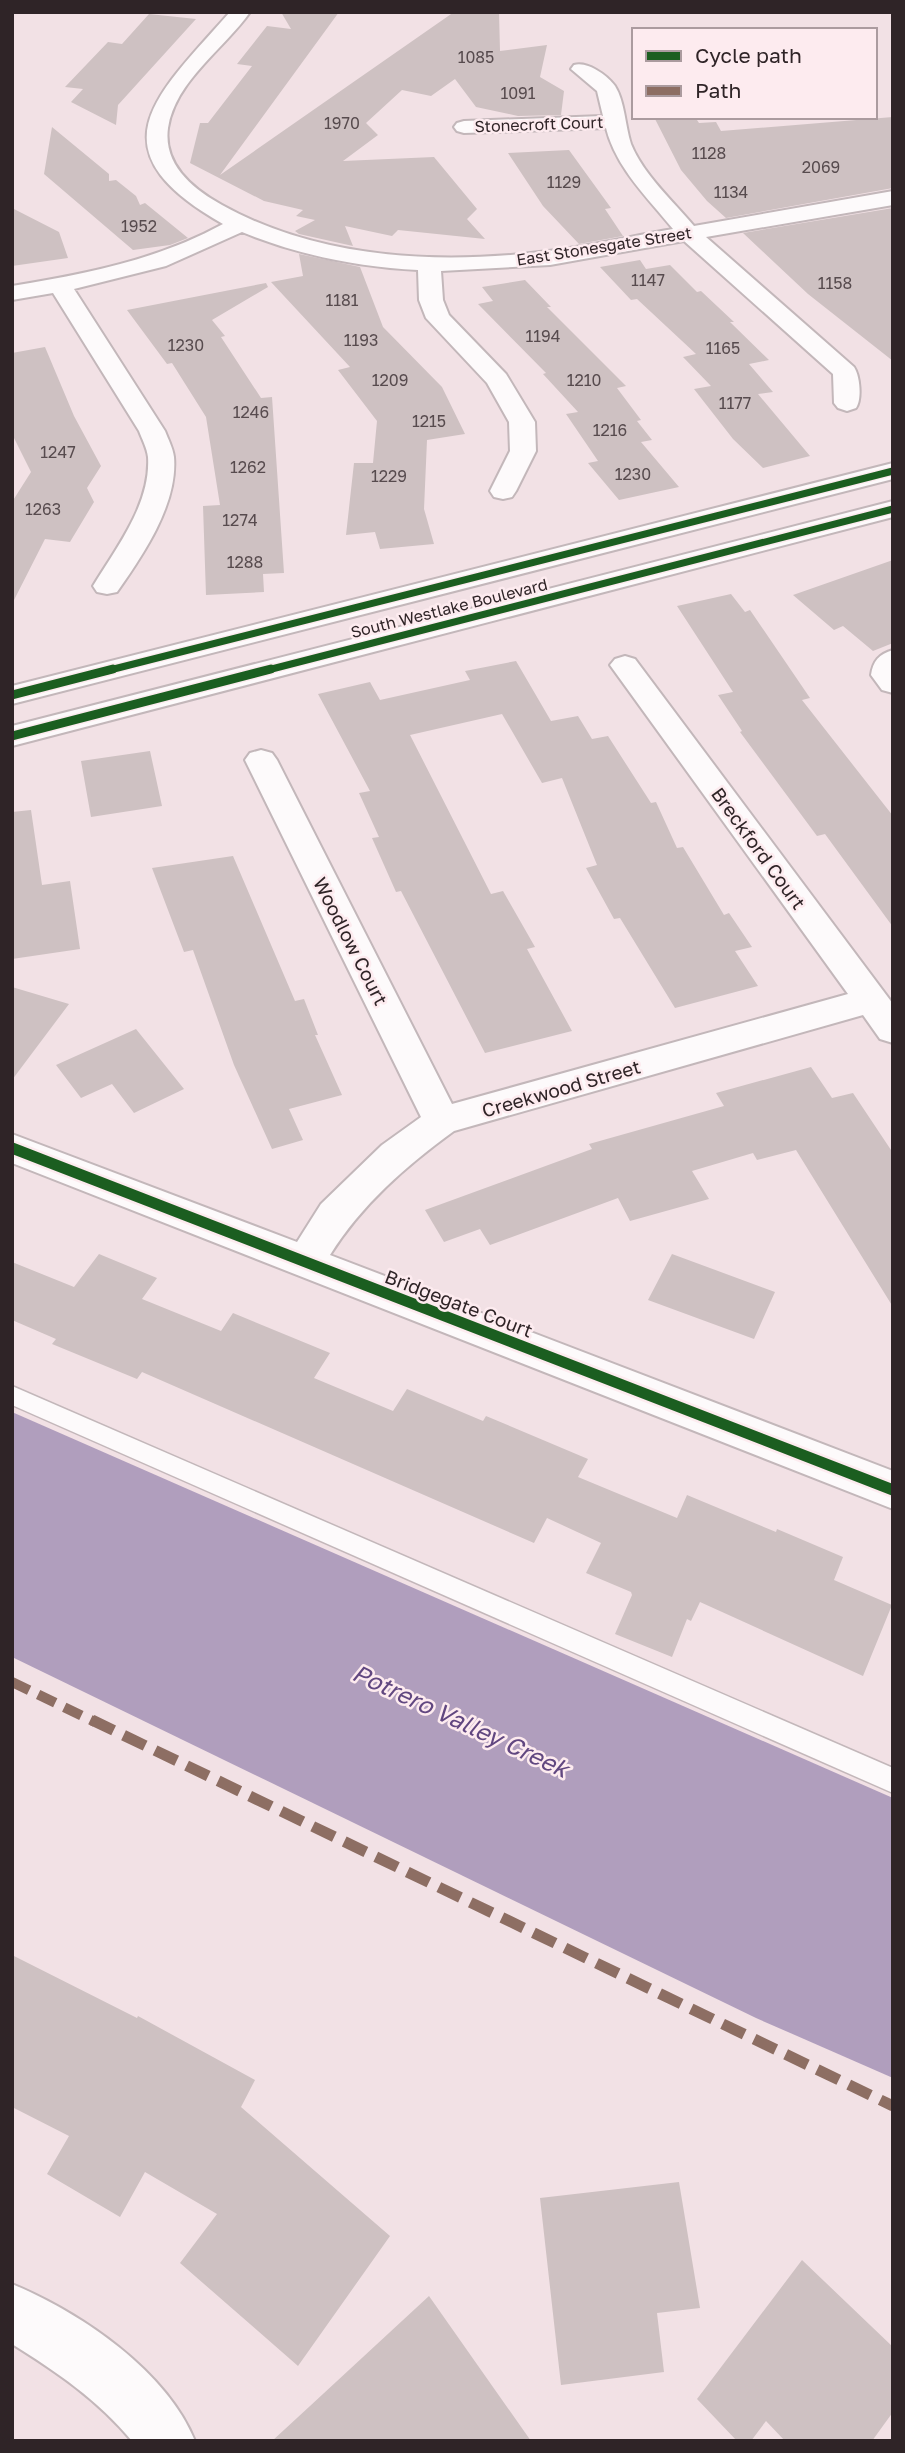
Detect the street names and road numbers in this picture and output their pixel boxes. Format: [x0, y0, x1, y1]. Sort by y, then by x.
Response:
street label: Stonecroft Court [474, 112, 604, 136]
street label: East Stonesgate Street [515, 222, 693, 270]
street label: South Westlake Boulevard [348, 574, 550, 642]
street label: Breckford Court [707, 783, 811, 913]
street label: Woodlow Court [309, 873, 393, 1009]
street label: Creekwood Street [479, 1054, 643, 1122]
street label: Bridgegate Court [382, 1264, 536, 1342]

